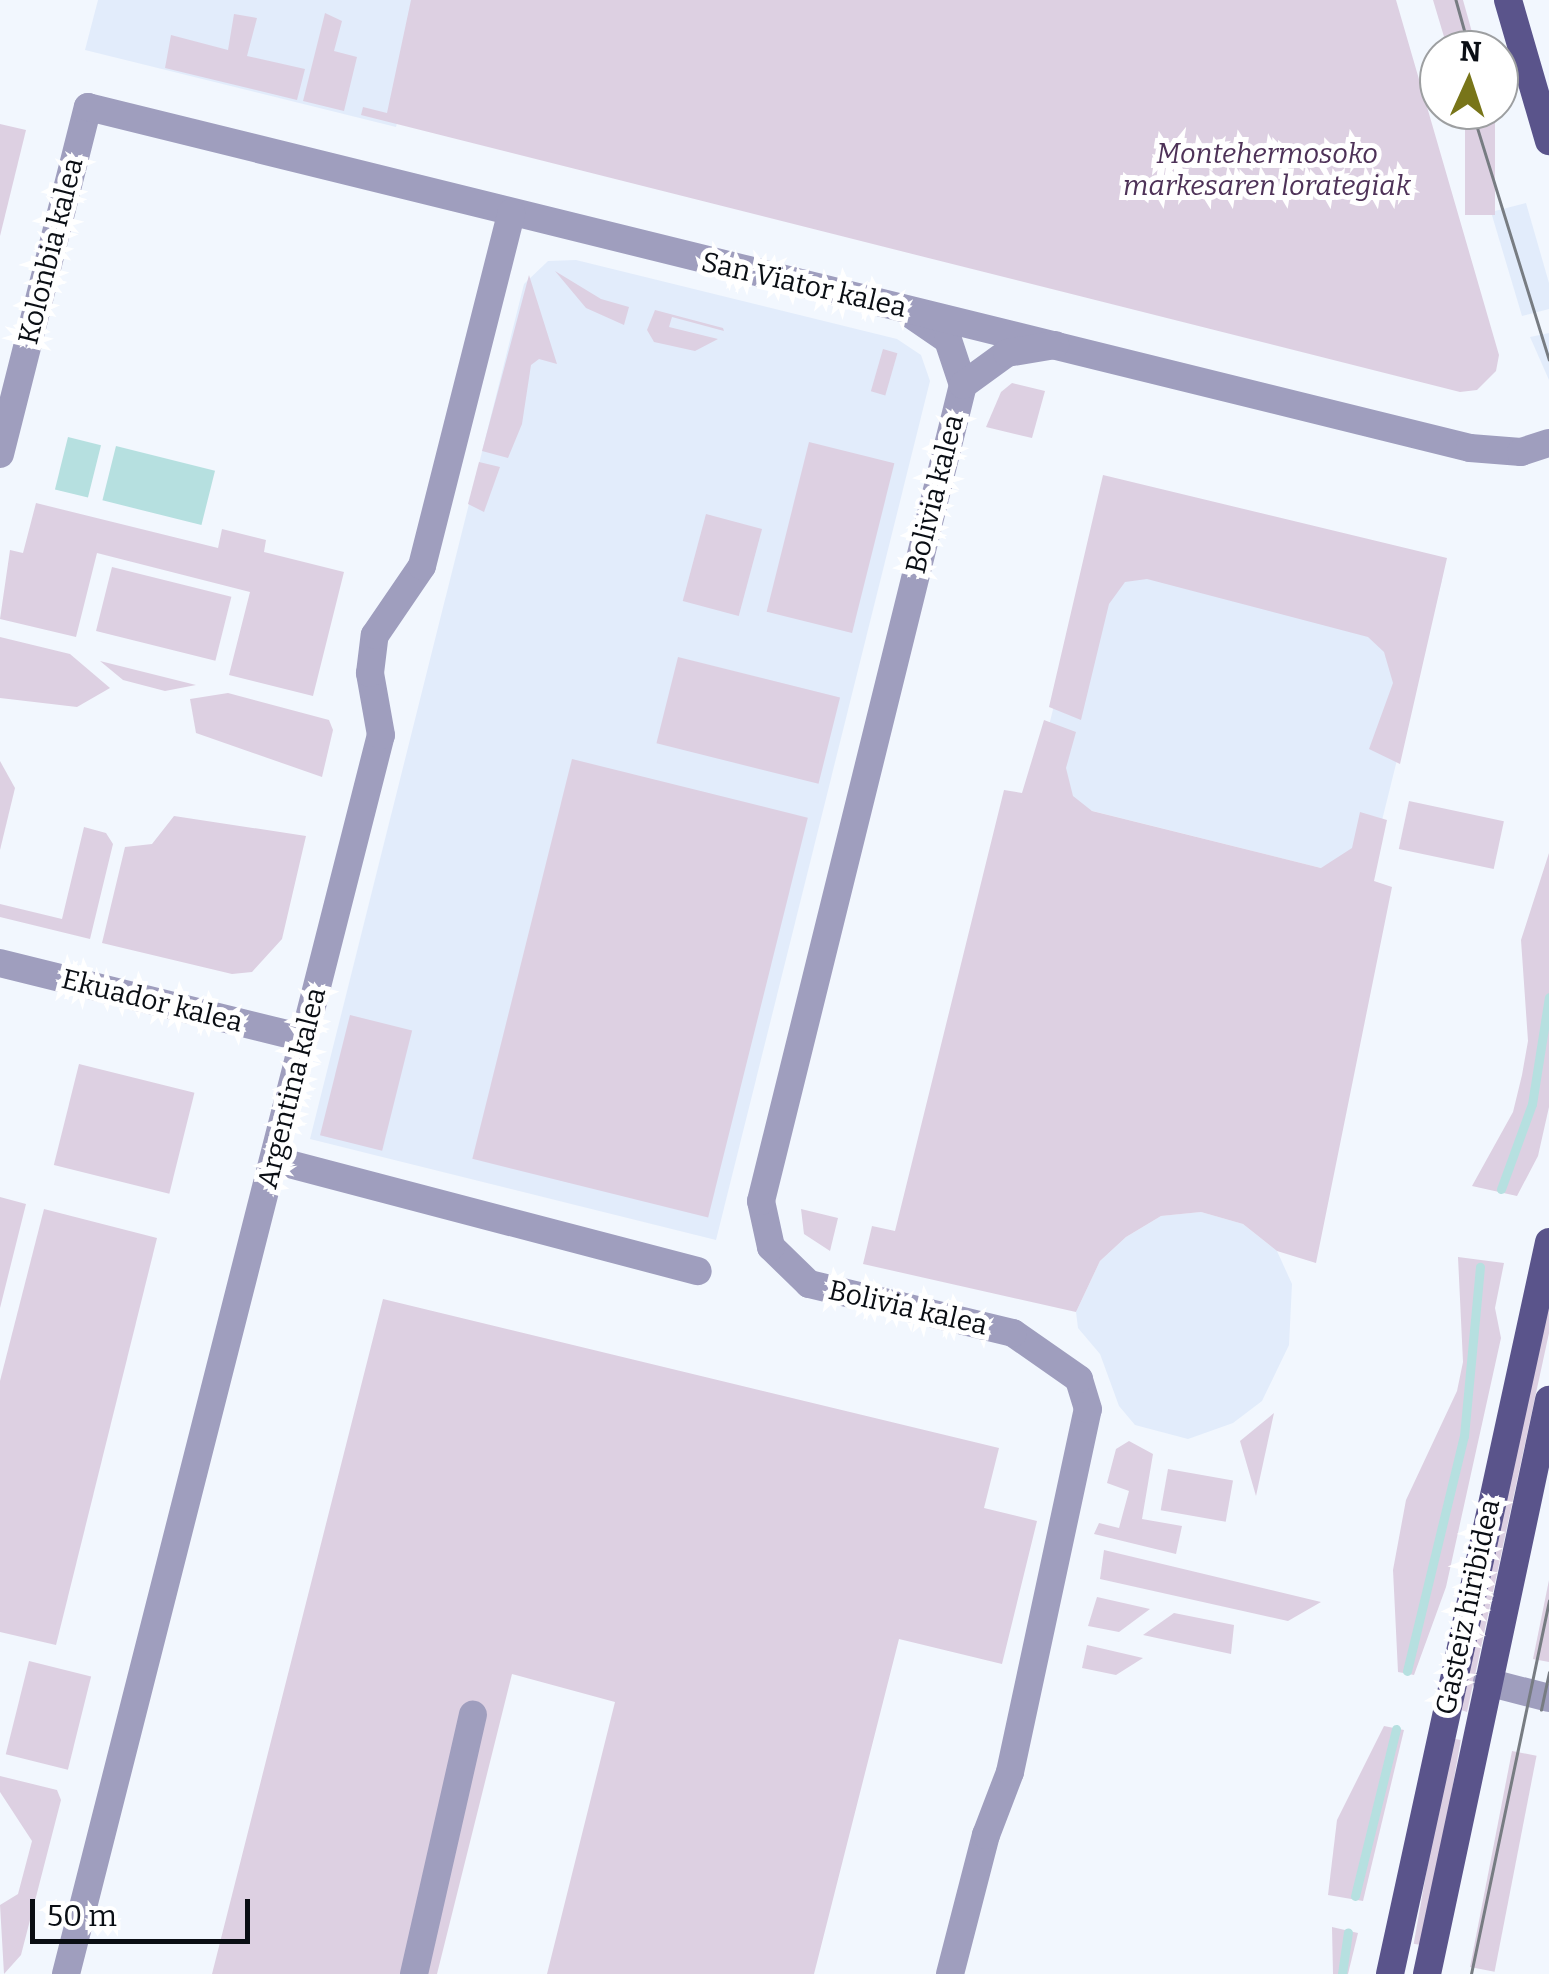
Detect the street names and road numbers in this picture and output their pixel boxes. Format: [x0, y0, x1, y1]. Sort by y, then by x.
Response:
street label: Kolonbia kalea [12, 154, 90, 348]
street label: San Viator kalea [698, 245, 910, 325]
street label: Bolivia kalea [899, 411, 971, 577]
street label: Ekuador kalea [58, 962, 246, 1040]
street label: Argentina kalea [251, 984, 333, 1192]
street label: Bolivia kalea [825, 1273, 991, 1343]
street label: Gasteiz hiribidea [1429, 1496, 1507, 1718]

